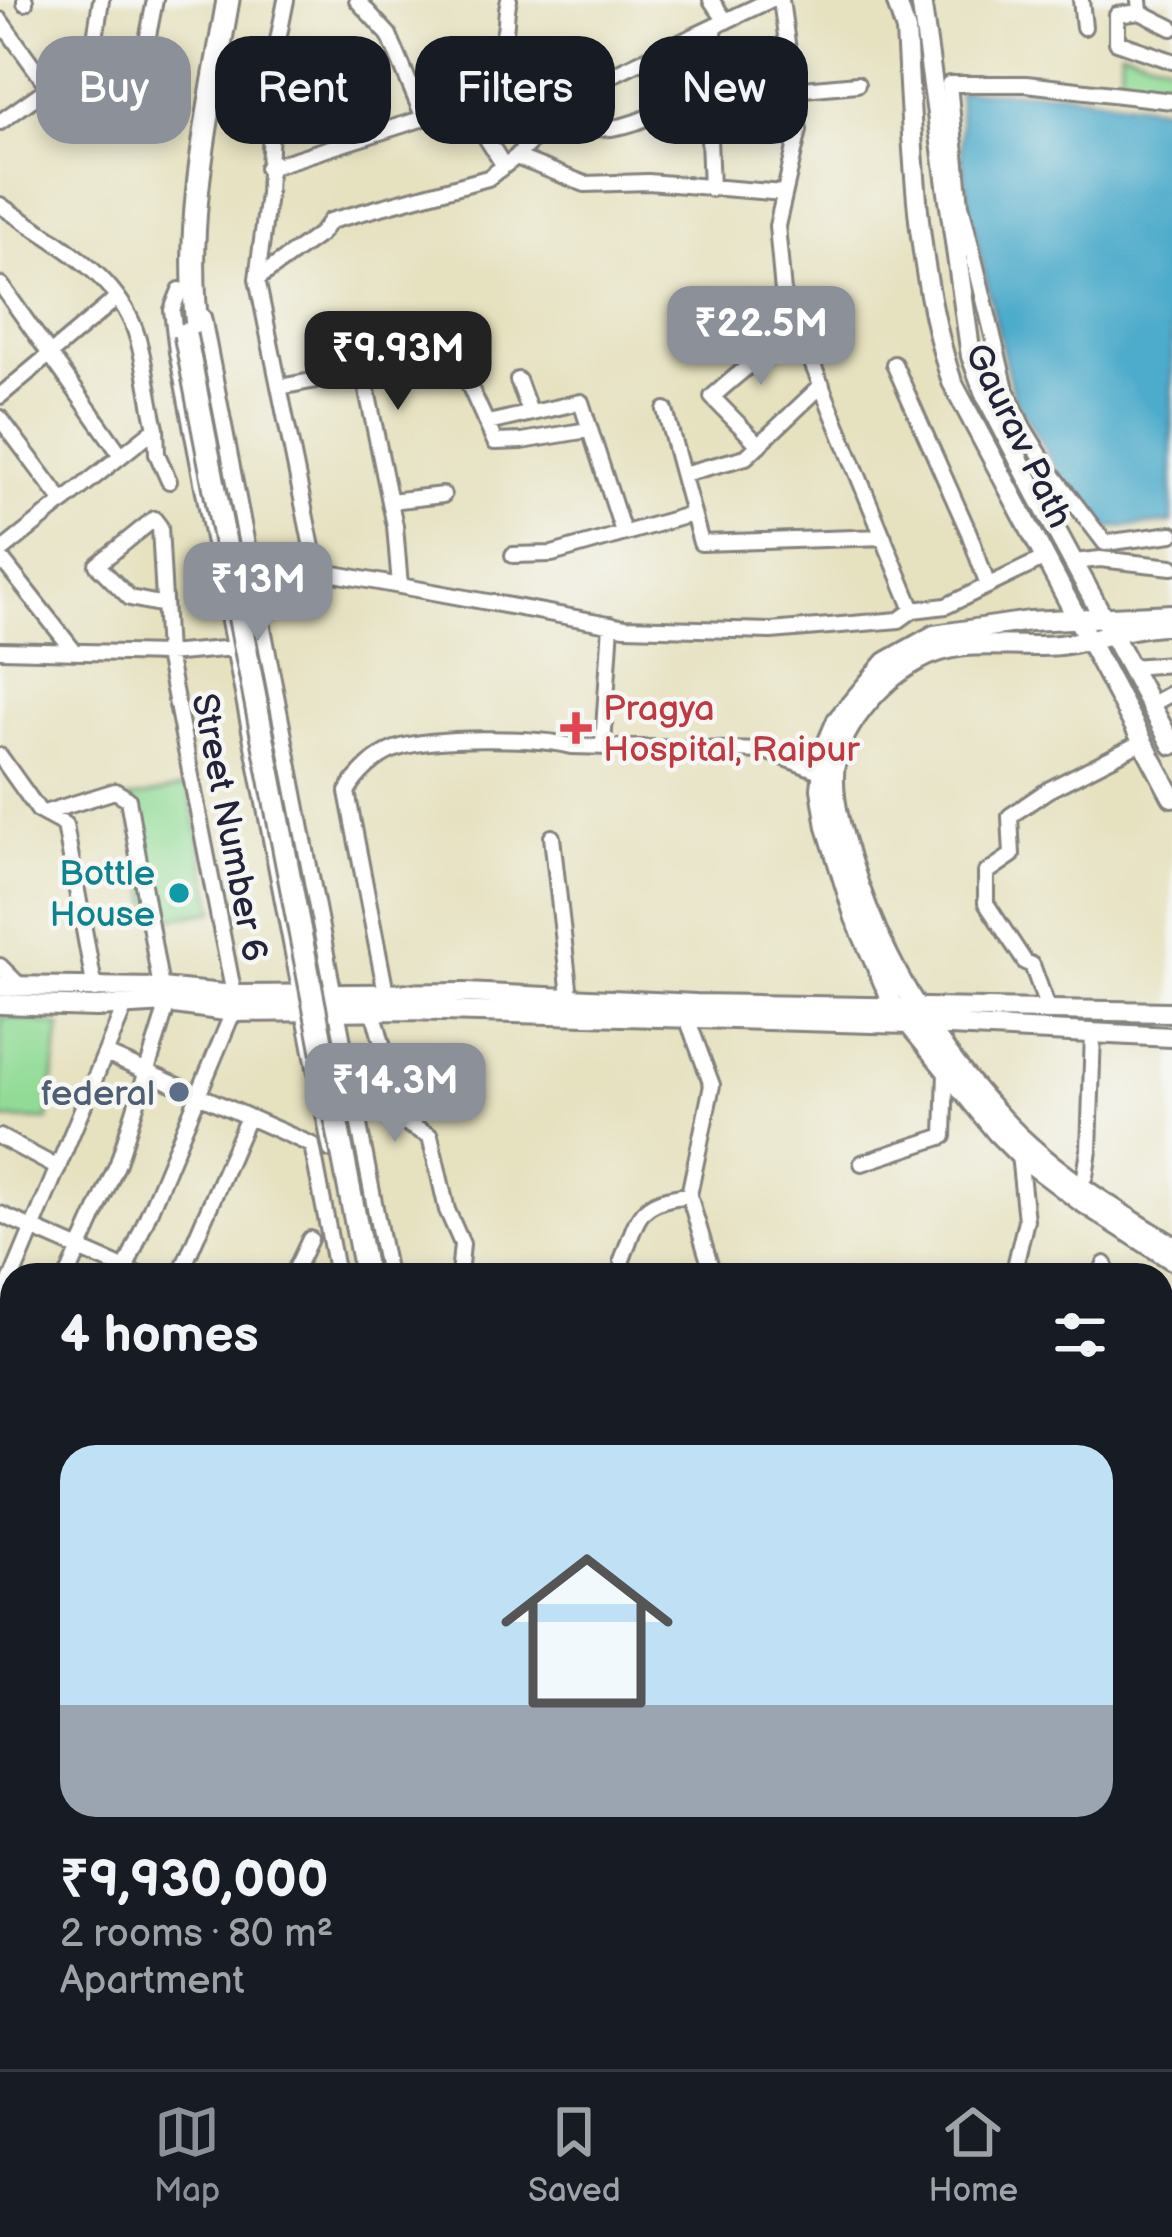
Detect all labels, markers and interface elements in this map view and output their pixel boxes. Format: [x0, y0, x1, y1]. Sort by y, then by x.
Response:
chip: Buy [36, 36, 191, 144]
chip: Rent [215, 36, 391, 144]
chip: Filters [415, 36, 615, 144]
chip: New [639, 36, 808, 144]
pin: ₹22.5M [663, 286, 859, 388]
text: ₹22.5M [694, 301, 828, 348]
pin: ₹9.93M [300, 311, 496, 413]
text: ₹9.93M [332, 326, 465, 373]
street label: Gaurav Path [955, 337, 1081, 535]
pin: ₹13M [187, 542, 329, 644]
text: ₹13M [210, 557, 306, 604]
place label: Pragya Hospital, Raipur [603, 688, 861, 772]
street label: Street Number 6 [181, 690, 276, 965]
marker: Pragya Hospital, Raipur [560, 712, 592, 744]
place label: Bottle House [49, 853, 155, 937]
marker: Bottle House [166, 880, 192, 906]
pin: ₹14.3M [297, 1043, 493, 1145]
text: ₹14.3M [332, 1058, 458, 1105]
place label: federal [41, 1073, 155, 1116]
marker: federal [166, 1079, 192, 1105]
icon: filters [1047, 1302, 1113, 1368]
text: 4 homes [60, 1305, 259, 1366]
icon: home [479, 1523, 695, 1739]
text: ₹9,930,000 [60, 1850, 328, 1911]
text: 2 rooms · 80 m² [60, 1911, 333, 1958]
text: Apartment [60, 1958, 244, 2005]
tab: Map [154, 2099, 220, 2211]
tab: Saved [528, 2099, 621, 2211]
tab: Home [928, 2099, 1018, 2211]

